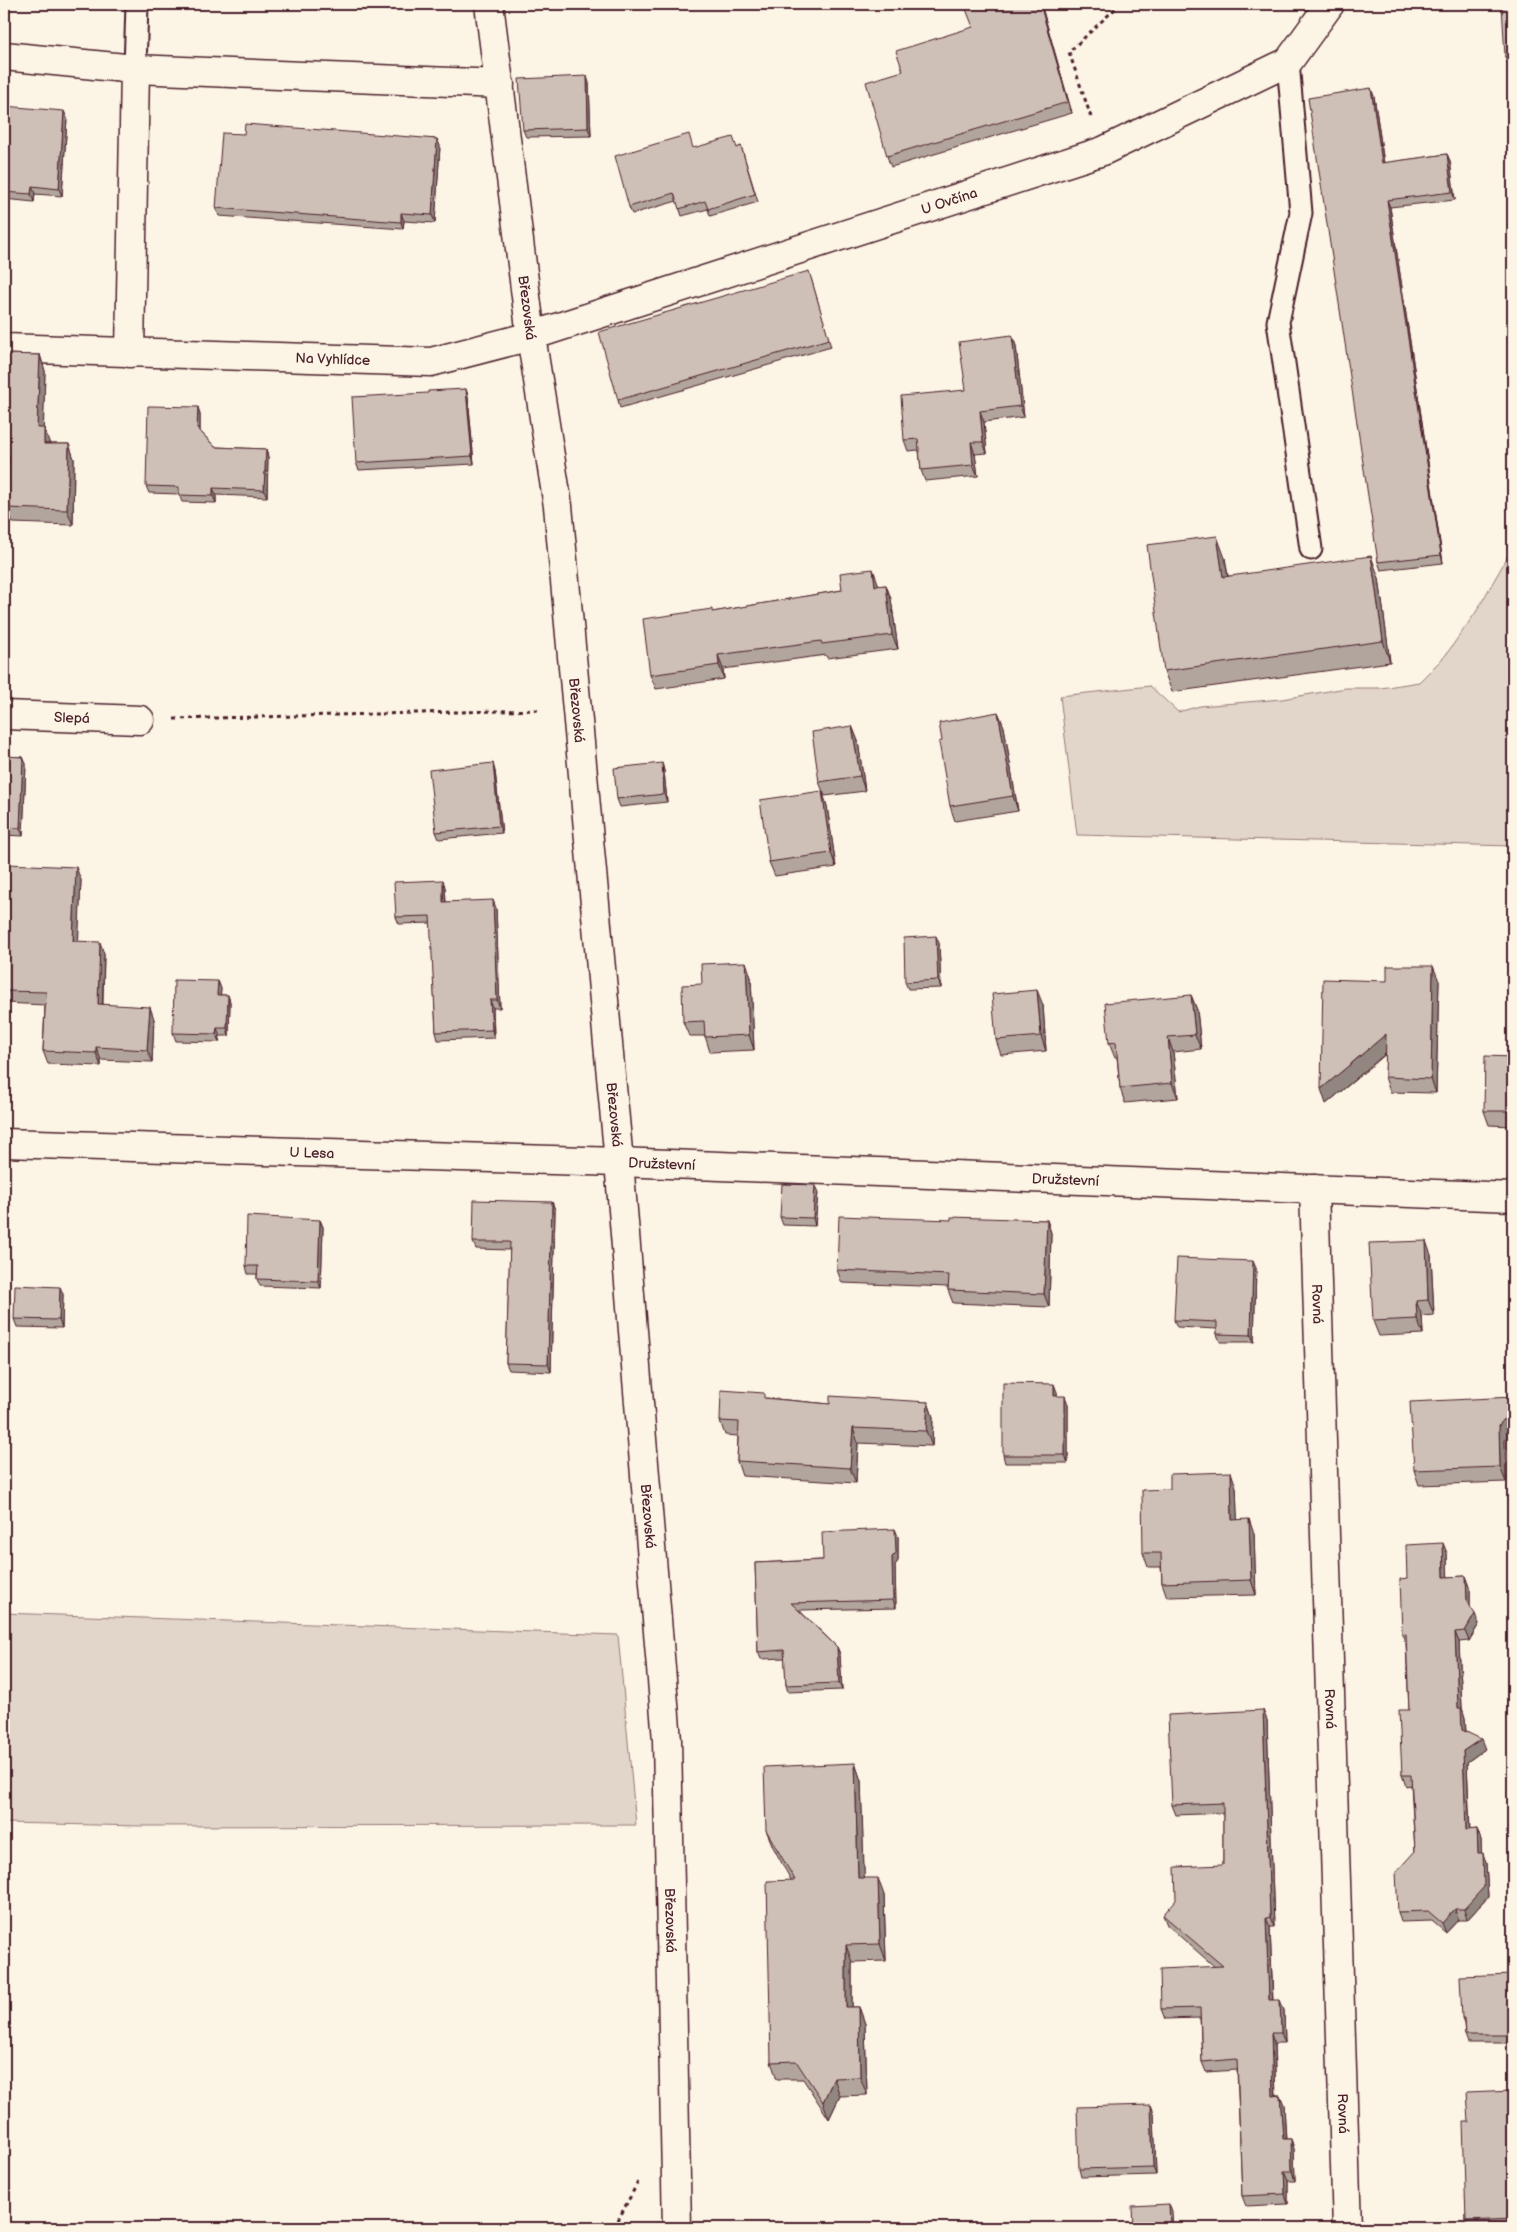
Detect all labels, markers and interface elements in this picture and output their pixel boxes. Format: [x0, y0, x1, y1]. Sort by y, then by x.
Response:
street label: U Ovčína [919, 184, 979, 218]
street label: Březovská [515, 274, 540, 341]
street label: Na Vyhlídce [295, 349, 370, 369]
street label: Březovská [566, 677, 588, 744]
street label: Slepá [54, 708, 90, 727]
street label: Březovská [603, 1081, 626, 1148]
street label: U Lesa [289, 1143, 335, 1162]
street label: Družstevní [628, 1154, 696, 1174]
street label: Družstevní [1031, 1170, 1100, 1189]
street label: Rovná [1309, 1283, 1327, 1324]
street label: Březovská [637, 1483, 660, 1549]
street label: Rovná [1321, 1688, 1340, 1729]
street label: Březovská [662, 1888, 680, 1953]
street label: Rovná [1334, 2093, 1353, 2134]

